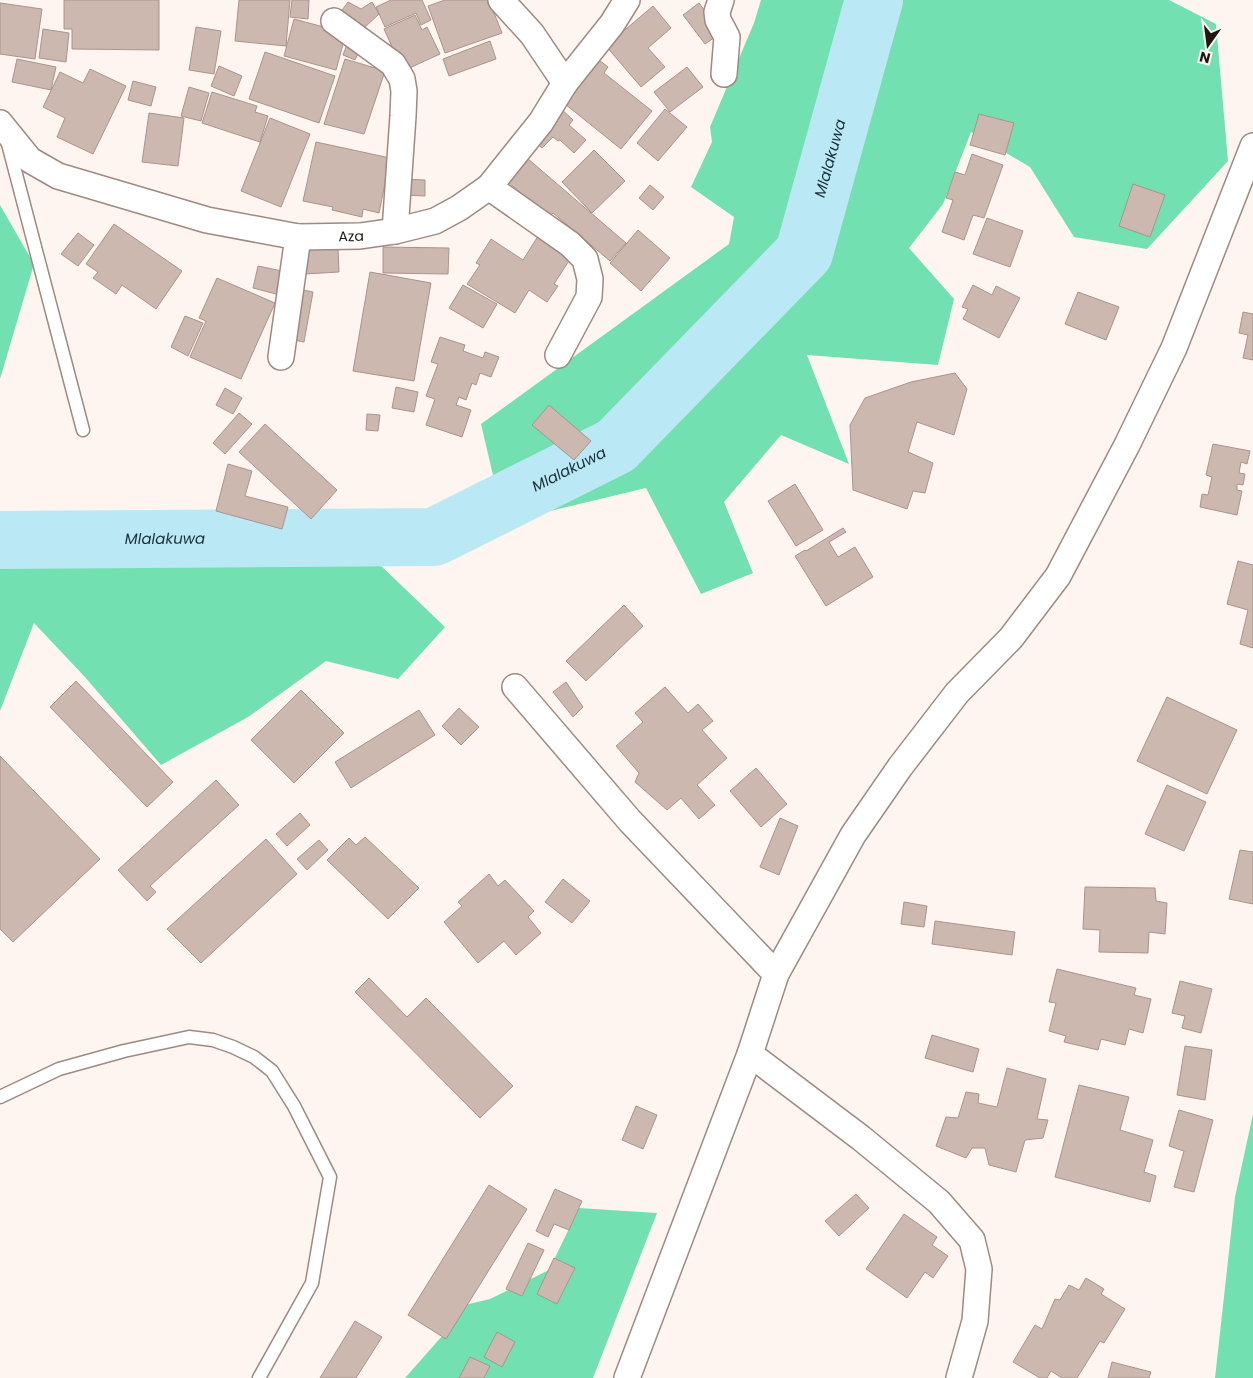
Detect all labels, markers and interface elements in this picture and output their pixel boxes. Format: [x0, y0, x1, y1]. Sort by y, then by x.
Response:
north arrow [1183, 20, 1233, 70]
text: N [1197, 47, 1212, 69]
water label: Mlalakuwa [809, 117, 851, 200]
street label: Aza [338, 226, 364, 246]
water label: Mlalakuwa [528, 442, 609, 496]
water label: Mlalakuwa [125, 528, 205, 549]

